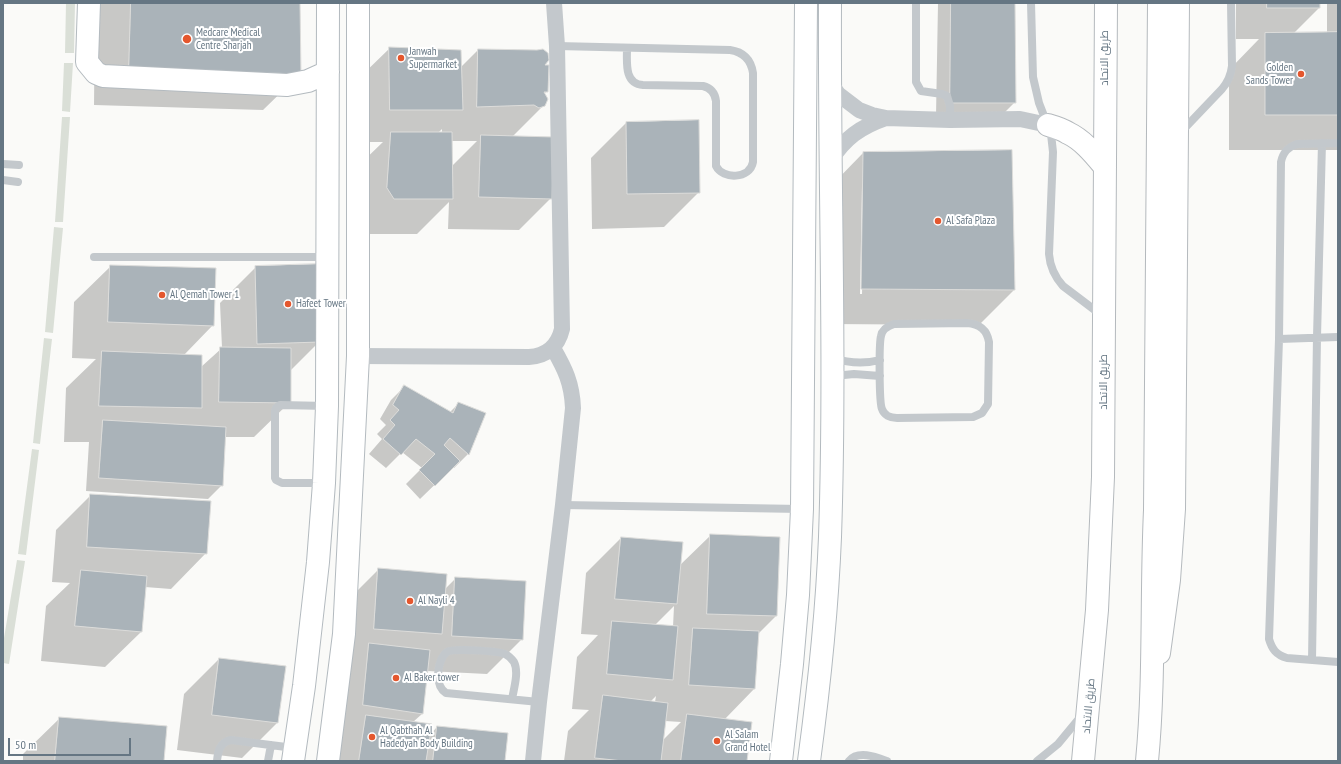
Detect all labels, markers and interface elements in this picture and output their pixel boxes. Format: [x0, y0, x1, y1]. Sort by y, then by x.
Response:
place label: Medcare Medical Centre Sharjah [196, 26, 260, 52]
street label: طريق الاتحاد [1098, 30, 1112, 86]
marker: Medcare Medical Centre Sharjah [181, 33, 193, 45]
place label: Janwah Supermarket [409, 45, 457, 71]
marker: Janwah Supermarket [396, 53, 406, 63]
place label: Golden Sands Tower [1246, 61, 1293, 87]
marker: Golden Sands Tower [1296, 69, 1306, 79]
place label: Al Safa Plaza [946, 214, 995, 228]
marker: Al Safa Plaza [933, 216, 943, 226]
place label: Al Qemah Tower 1 [170, 288, 239, 302]
marker: Al Qemah Tower 1 [157, 290, 167, 300]
place label: Hafeet Tower [296, 297, 346, 311]
marker: Hafeet Tower [283, 299, 293, 309]
street label: طريق الاتحاد [1097, 354, 1111, 410]
place label: Al Nayli 4 [418, 594, 455, 608]
marker: Al Nayli 4 [405, 596, 415, 606]
place label: Al Baker tower [404, 671, 459, 685]
marker: Al Baker tower [391, 673, 401, 683]
street label: طريق الاتحاد [1080, 678, 1098, 734]
place label: Al Qabthah Al Hadedyah Body Building [380, 724, 473, 750]
place label: Al Salam Grand Hotel [725, 728, 770, 754]
scale bar [10, 730, 133, 756]
marker: Al Qabthah Al Hadedyah Body Building [367, 732, 377, 742]
marker: Al Salam Grand Hotel [712, 736, 722, 746]
text: 50 m [15, 737, 36, 752]

